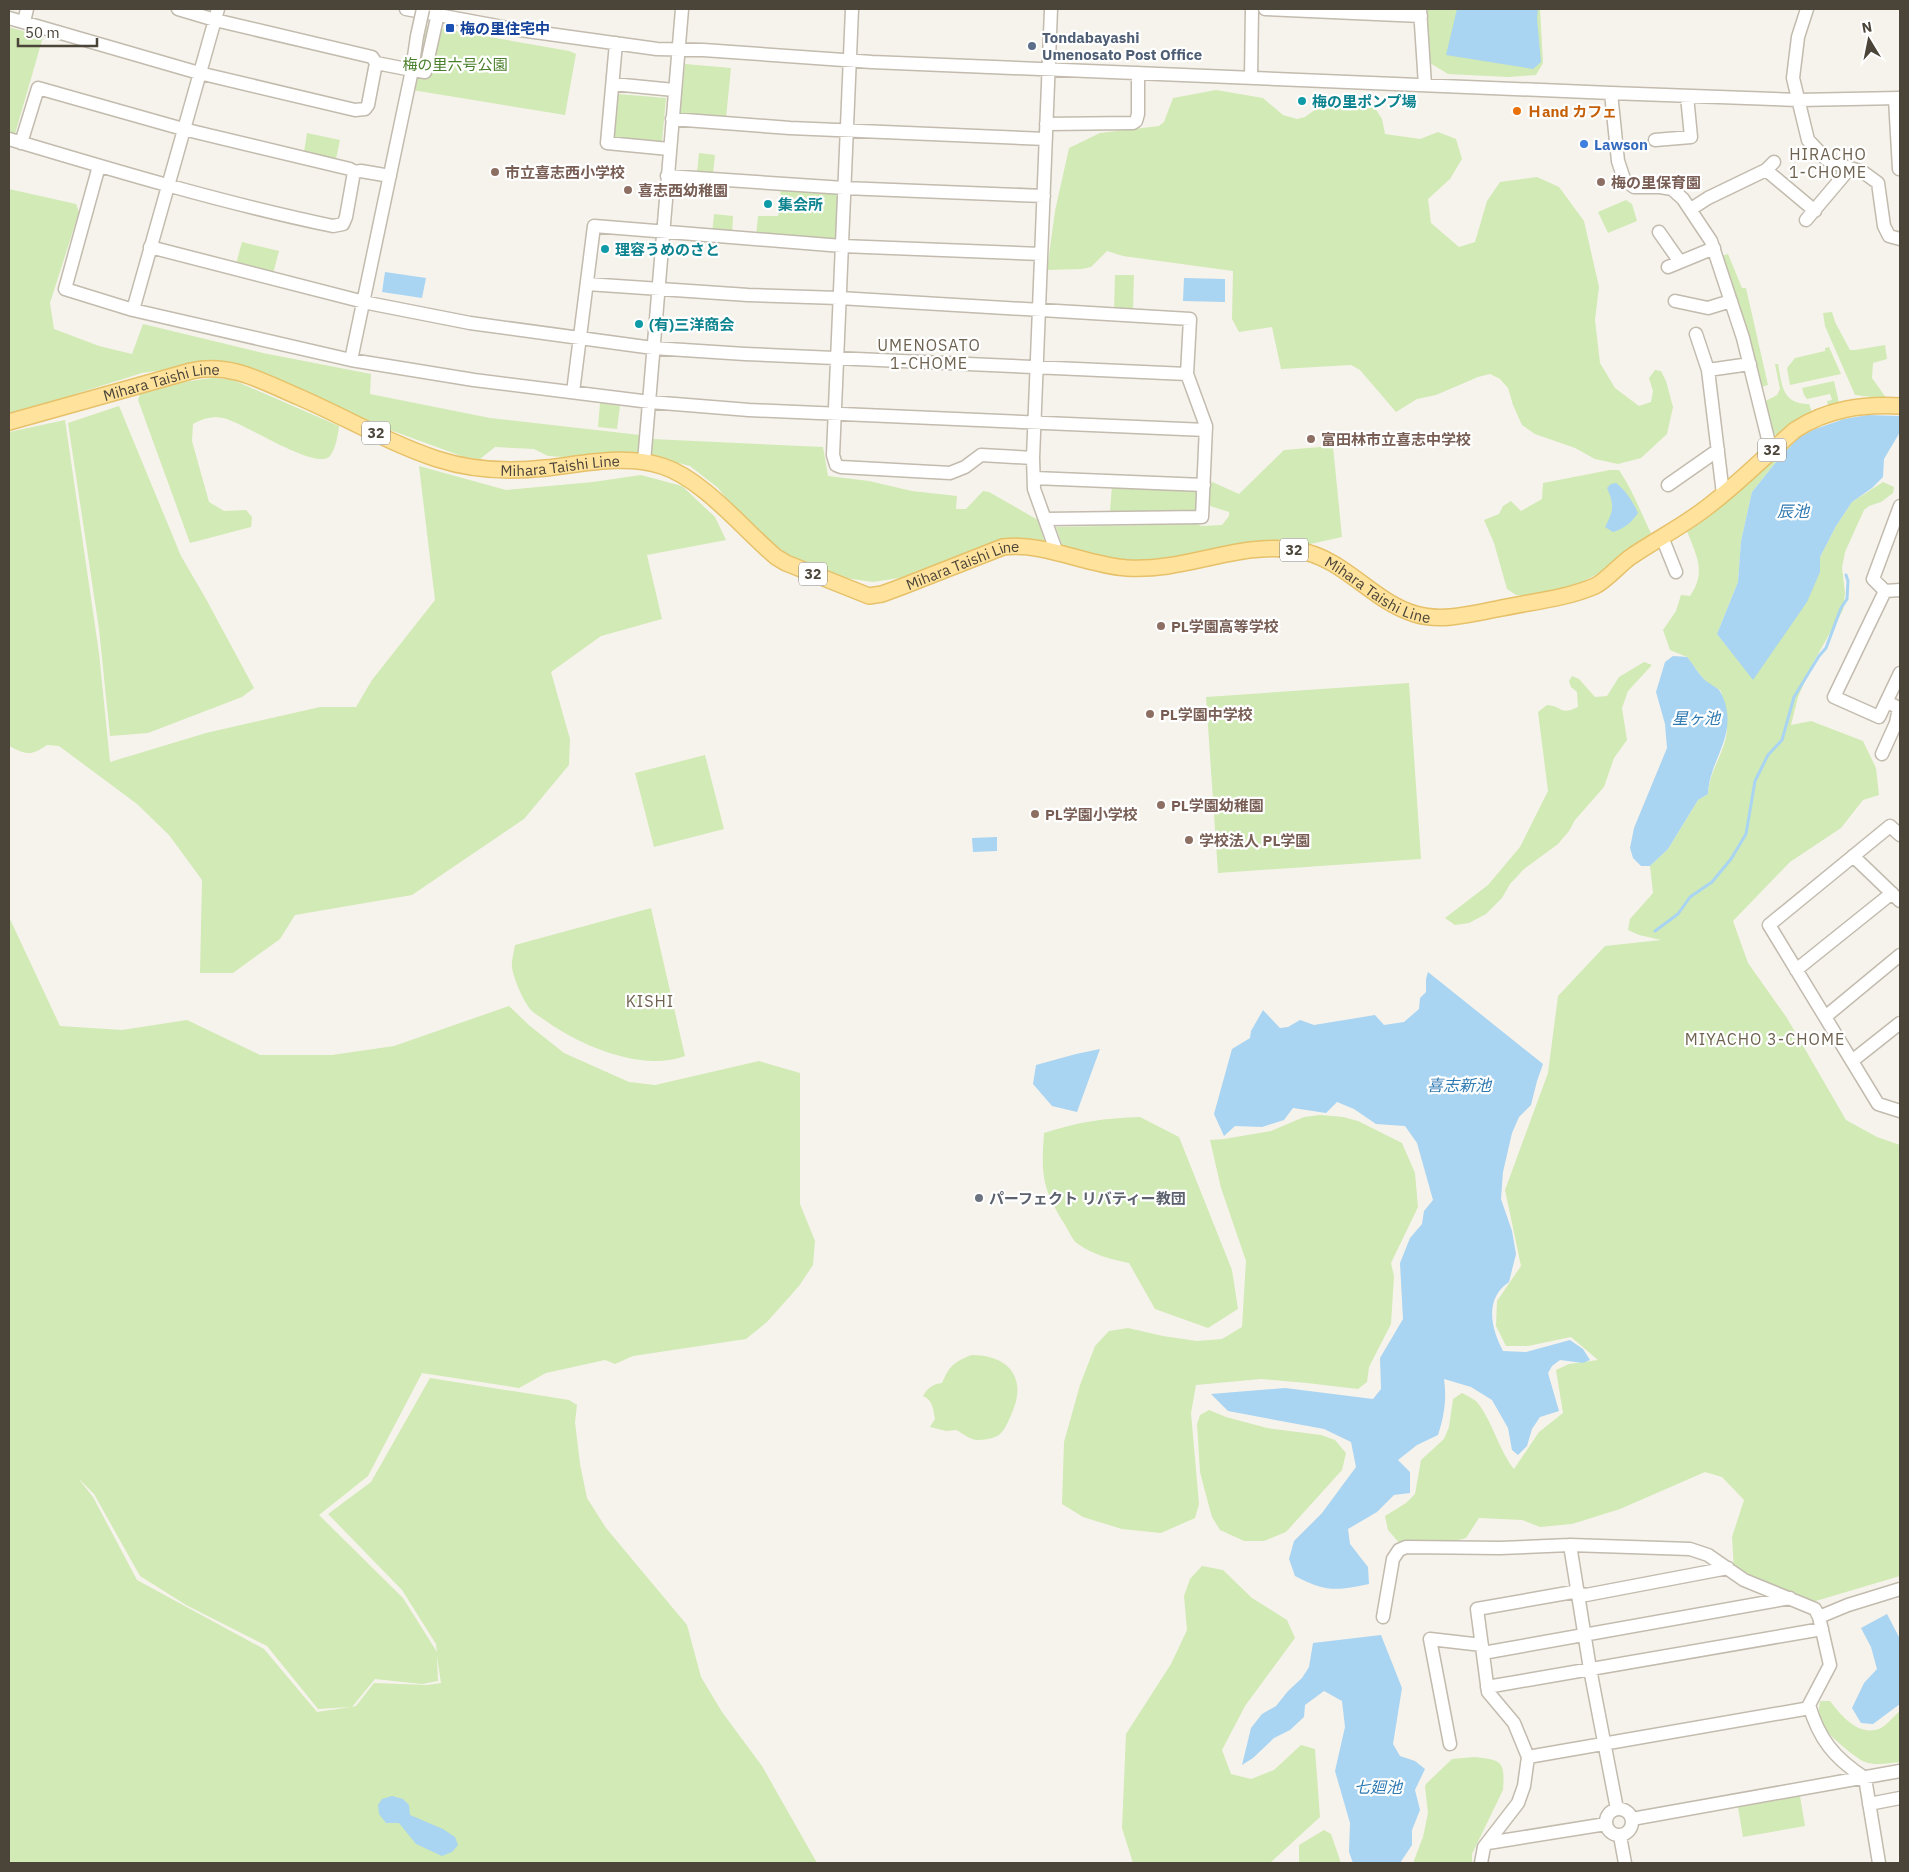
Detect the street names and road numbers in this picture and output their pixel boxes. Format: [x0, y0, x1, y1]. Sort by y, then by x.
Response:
street label: Mihara Taishi Line [101, 359, 220, 405]
road number: 32 [362, 422, 390, 444]
road number: 32 [1758, 438, 1786, 462]
street label: Mihara Taishi Line [500, 451, 620, 479]
street label: Mihara Taishi Line [903, 537, 1019, 594]
road number: 32 [1280, 538, 1308, 562]
street label: Mihara Taishi Line [1322, 552, 1432, 627]
road number: 32 [799, 562, 827, 586]

